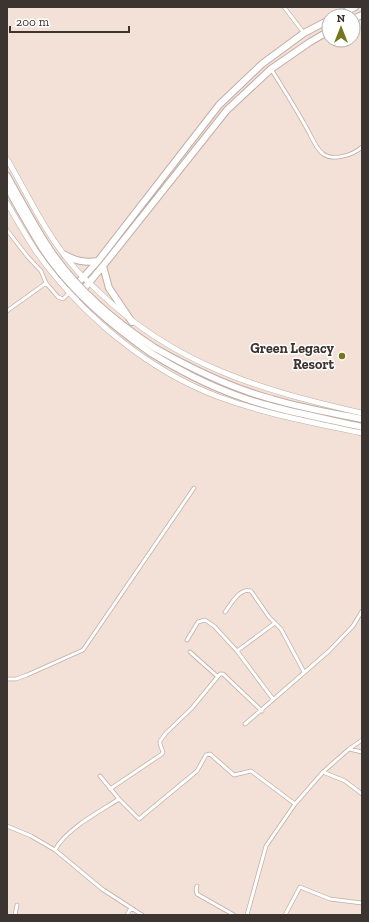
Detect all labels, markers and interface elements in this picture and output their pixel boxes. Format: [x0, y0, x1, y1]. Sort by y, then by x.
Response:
scale bar [10, 8, 129, 34]
north arrow [321, 8, 361, 48]
text: N [337, 12, 346, 25]
text: 200 m [16, 15, 50, 29]
place label: Green Legacy Resort [250, 340, 335, 373]
marker: Green Legacy Resort [337, 351, 347, 361]

